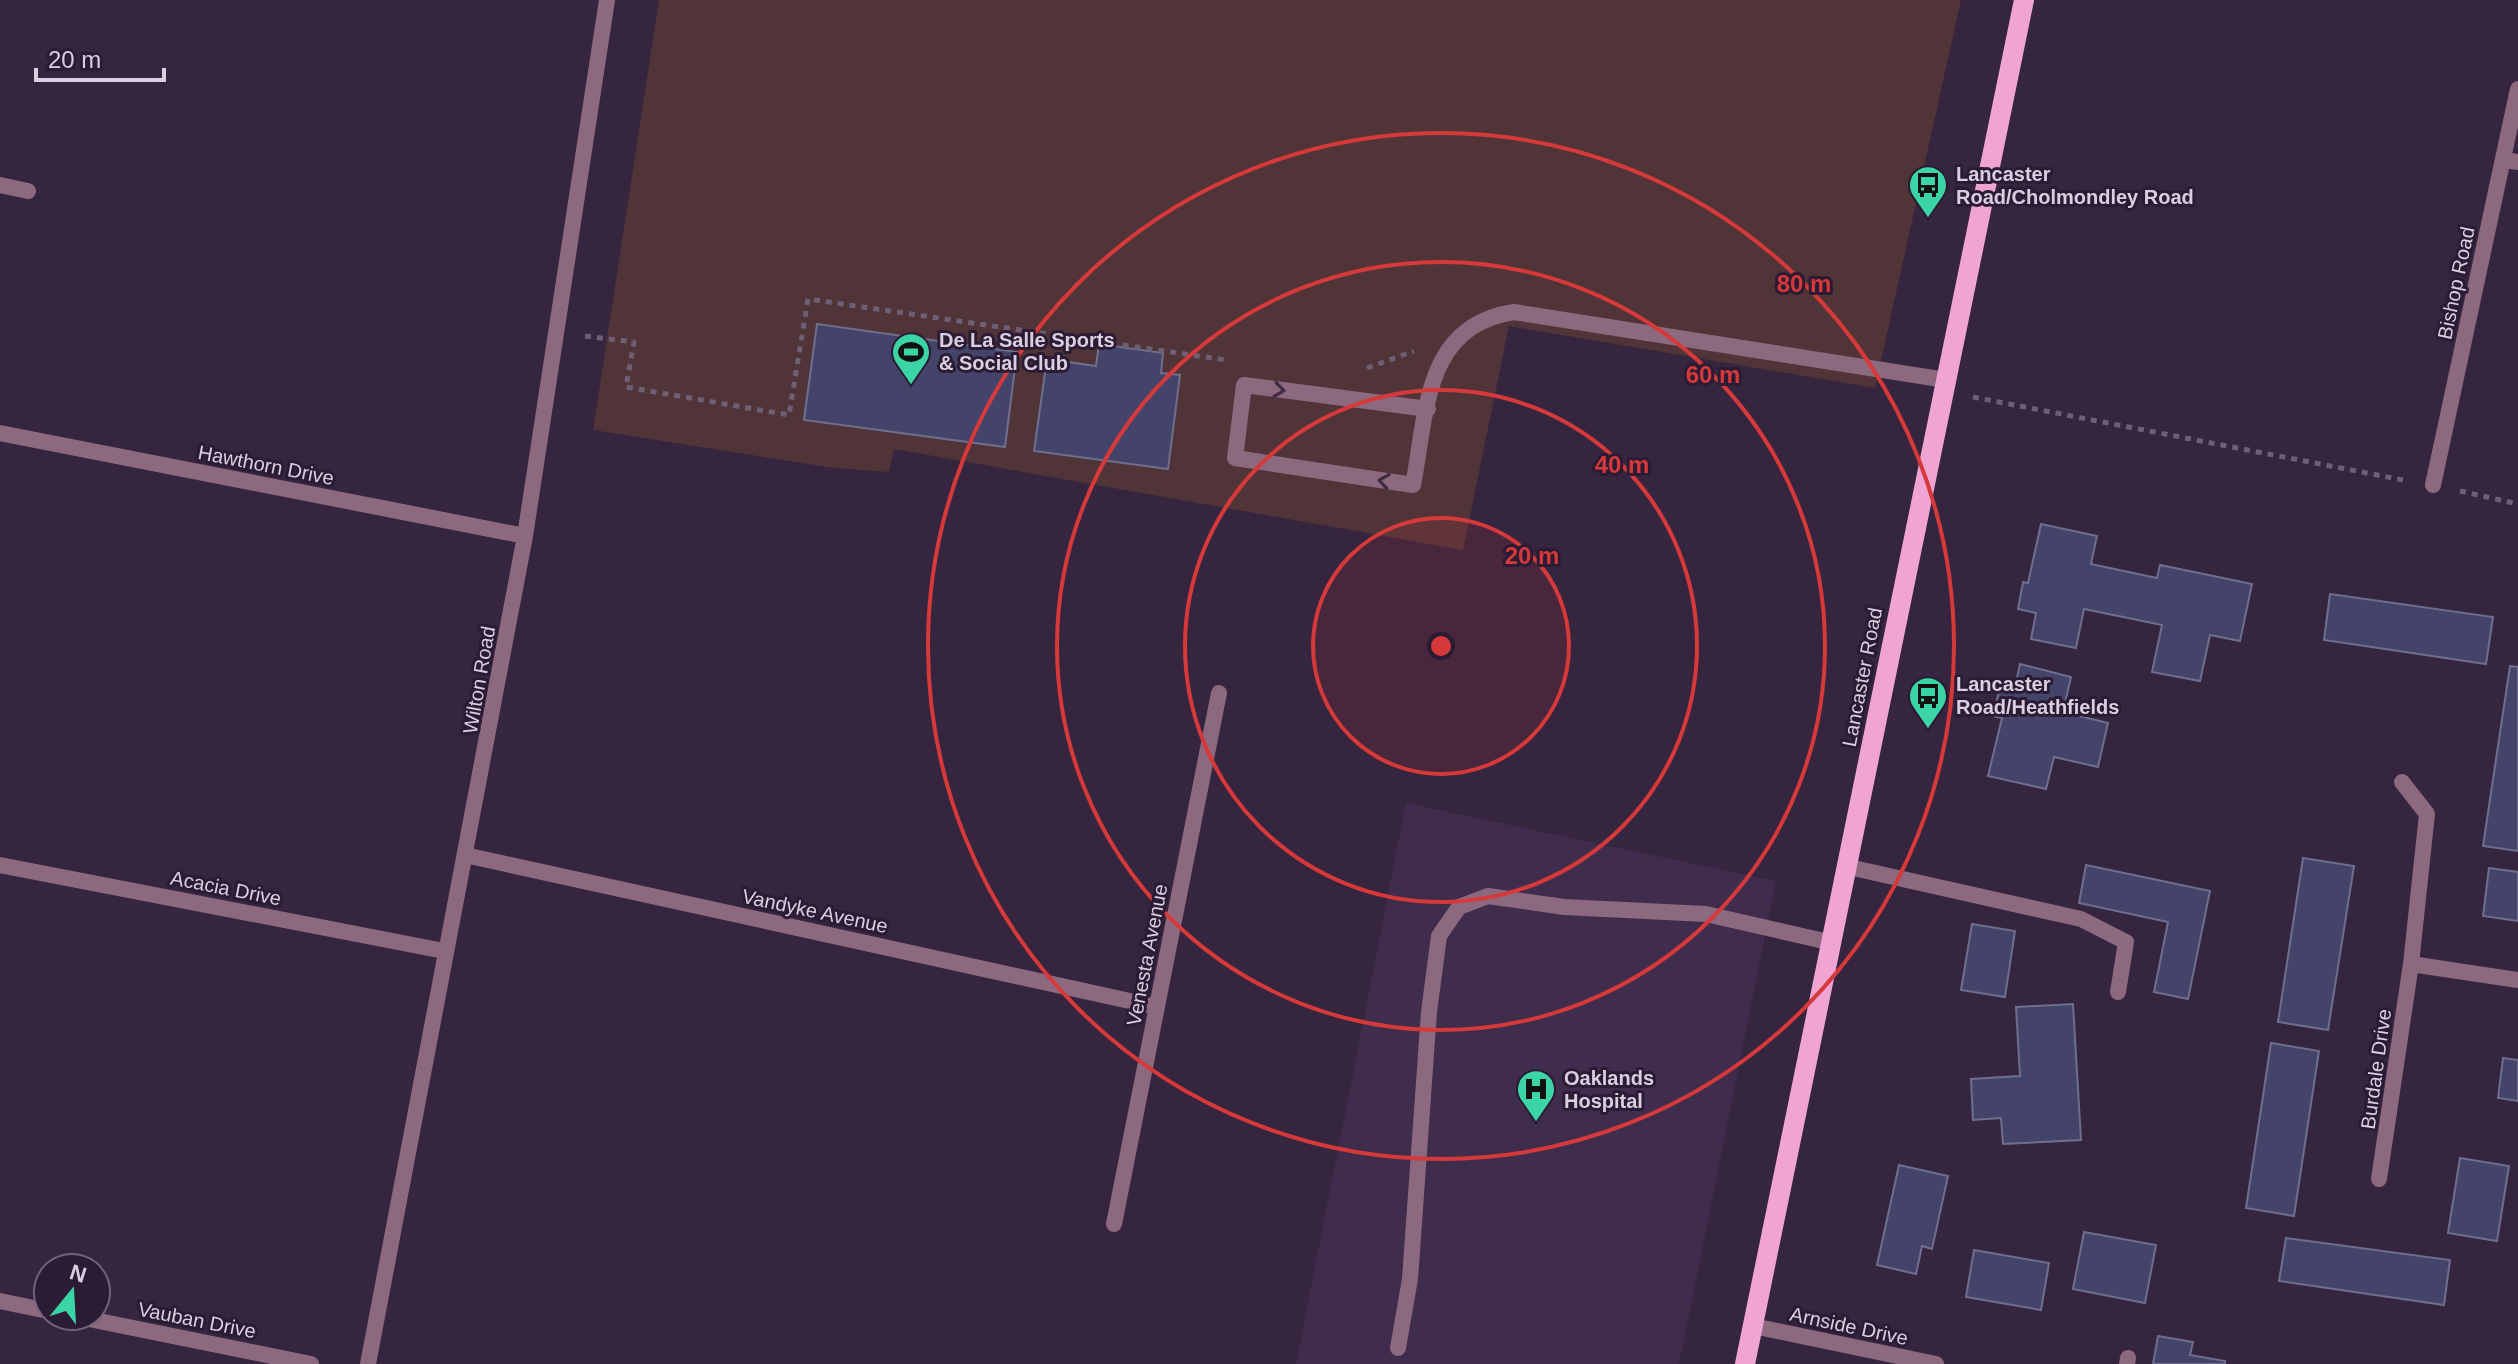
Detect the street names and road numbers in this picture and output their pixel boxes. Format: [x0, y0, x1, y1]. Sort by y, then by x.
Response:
street label: Bishop Road [2433, 225, 2479, 341]
street label: Hawthorn Drive [196, 441, 336, 489]
street label: Lancaster Road [1838, 606, 1886, 748]
street label: Wilton Road [459, 624, 499, 736]
street label: Acacia Drive [169, 866, 283, 910]
street label: Venesta Avenue [1122, 882, 1172, 1028]
street label: Vandyke Avenue [740, 885, 890, 937]
street label: Burdale Drive [2357, 1007, 2395, 1131]
street label: Vauban Drive [136, 1298, 258, 1342]
street label: Arnside Drive [1788, 1303, 1910, 1349]

